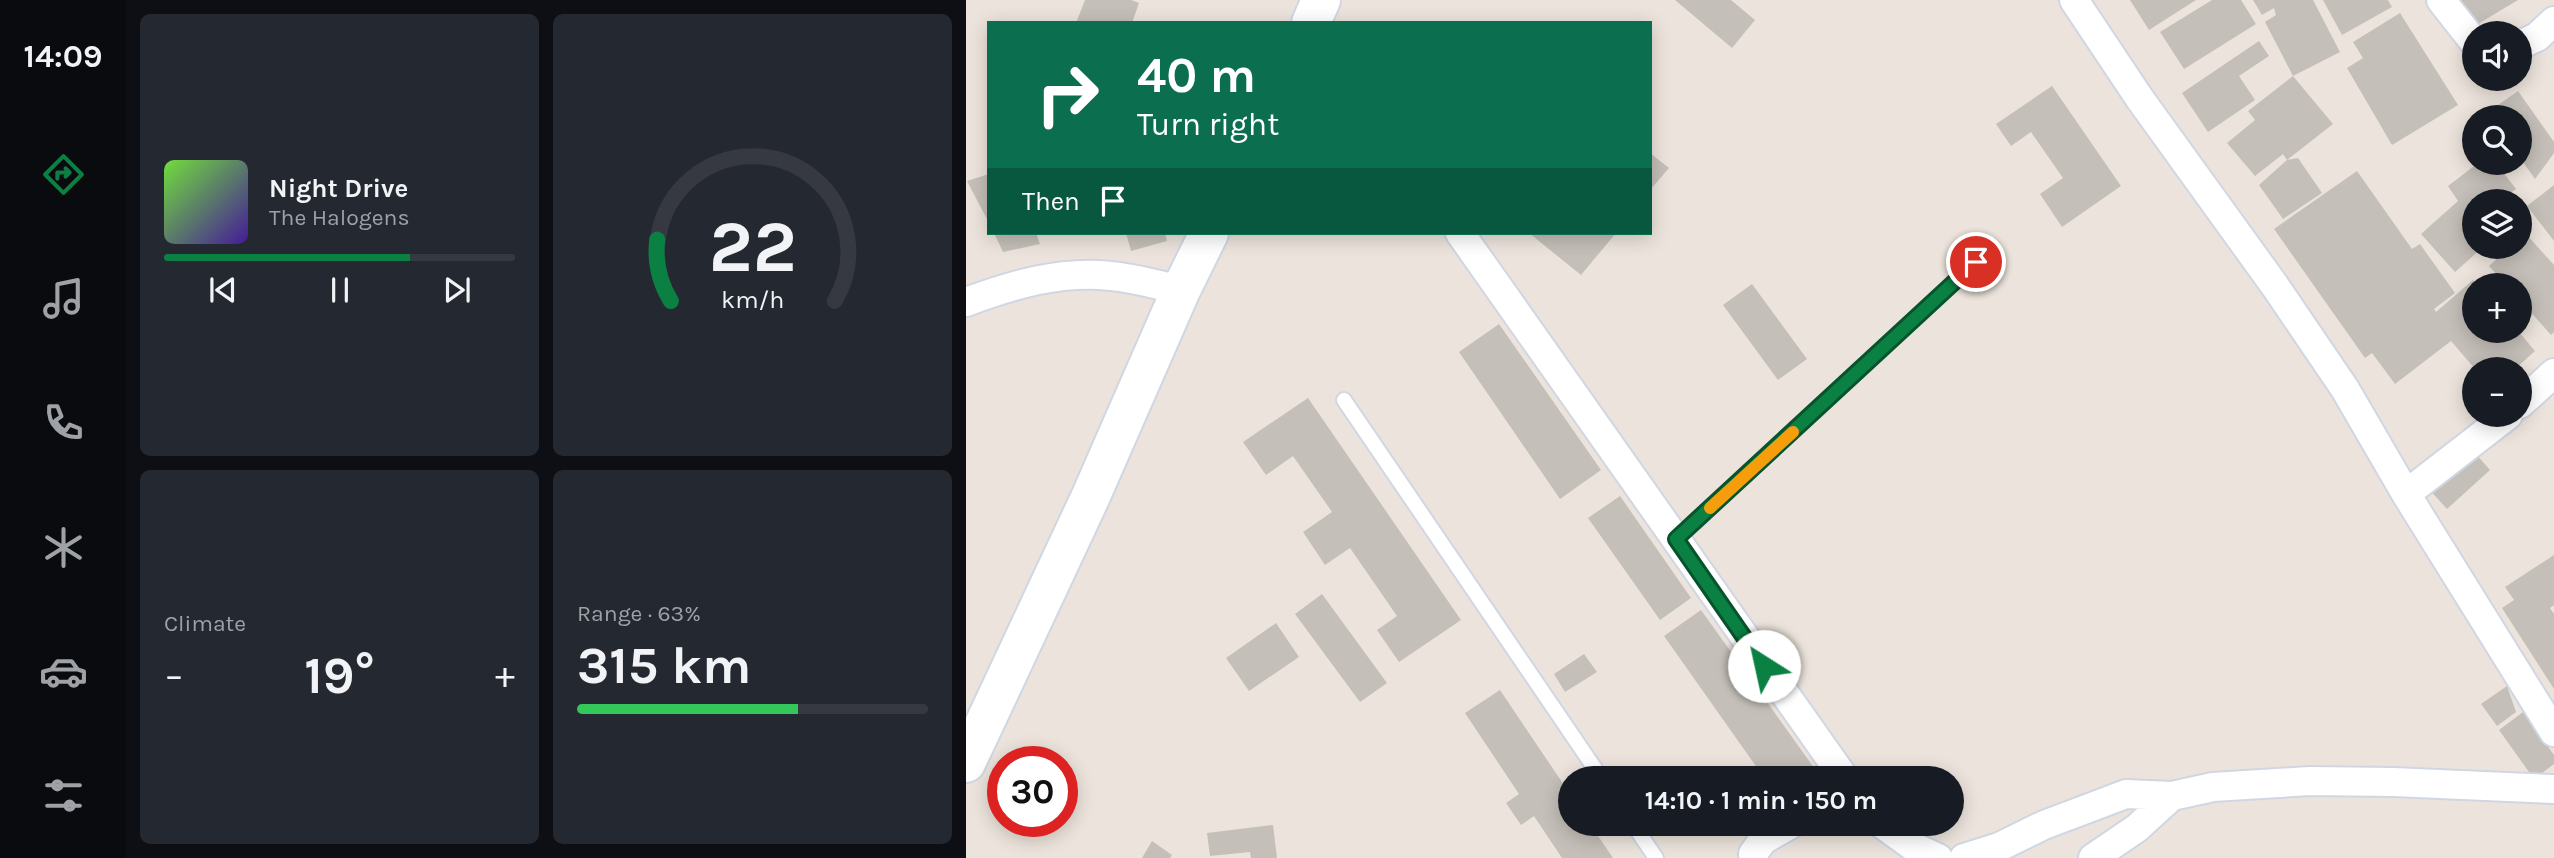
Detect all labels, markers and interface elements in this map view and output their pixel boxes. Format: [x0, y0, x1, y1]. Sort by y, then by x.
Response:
map controls [2462, 21, 2532, 427]
button: sound [2462, 21, 2532, 91]
text: 14:09 [24, 38, 102, 75]
text: 40 m [1137, 47, 1256, 104]
icon: right [1022, 49, 1113, 140]
button: search [2462, 105, 2532, 175]
text: Turn right [1137, 106, 1279, 143]
icon: directions [39, 150, 88, 199]
text: Night Drive [269, 173, 408, 204]
icon: arrive [1094, 182, 1132, 220]
text: Then [1022, 186, 1080, 217]
button: layers [2462, 189, 2532, 259]
text: The Halogens [269, 204, 409, 231]
text: 22 [708, 204, 797, 289]
pin [1946, 232, 2006, 292]
icon: arrive [1957, 243, 1995, 281]
icon: previous [204, 271, 242, 309]
icon: pause [321, 271, 359, 309]
icon: next [438, 271, 476, 309]
button: + [2462, 273, 2532, 343]
icon: music [39, 274, 88, 323]
text: km/h [721, 285, 784, 314]
button: − [2462, 357, 2532, 427]
icon: phone [39, 398, 88, 447]
icon: climate [39, 523, 88, 572]
text: Range · 63% [577, 600, 701, 627]
text: Climate [164, 610, 246, 637]
position arrow [1727, 629, 1801, 703]
text: 315 km [577, 635, 751, 696]
text: 19° [304, 645, 375, 706]
icon: car [39, 647, 88, 696]
text: − [164, 653, 184, 698]
text: + [495, 653, 515, 698]
speed limit sign: 30 [987, 746, 1078, 837]
icon: filters [39, 771, 88, 820]
text: 14:10 · 1 min · 150 m [1645, 785, 1877, 816]

